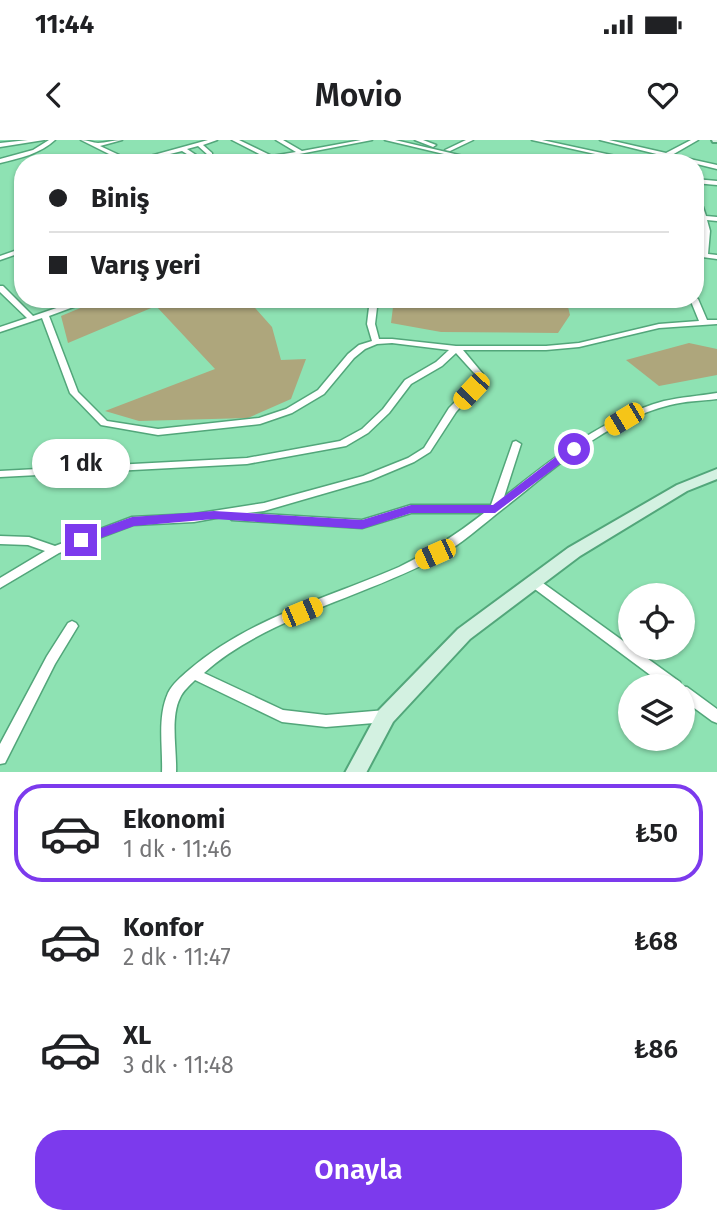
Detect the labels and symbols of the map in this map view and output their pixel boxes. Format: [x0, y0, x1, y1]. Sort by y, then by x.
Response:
car [449, 368, 494, 414]
car [601, 399, 648, 439]
route start [558, 433, 590, 465]
callout: 1 dk [32, 438, 130, 488]
route end [65, 524, 97, 556]
car [412, 536, 459, 572]
car [279, 594, 326, 630]

